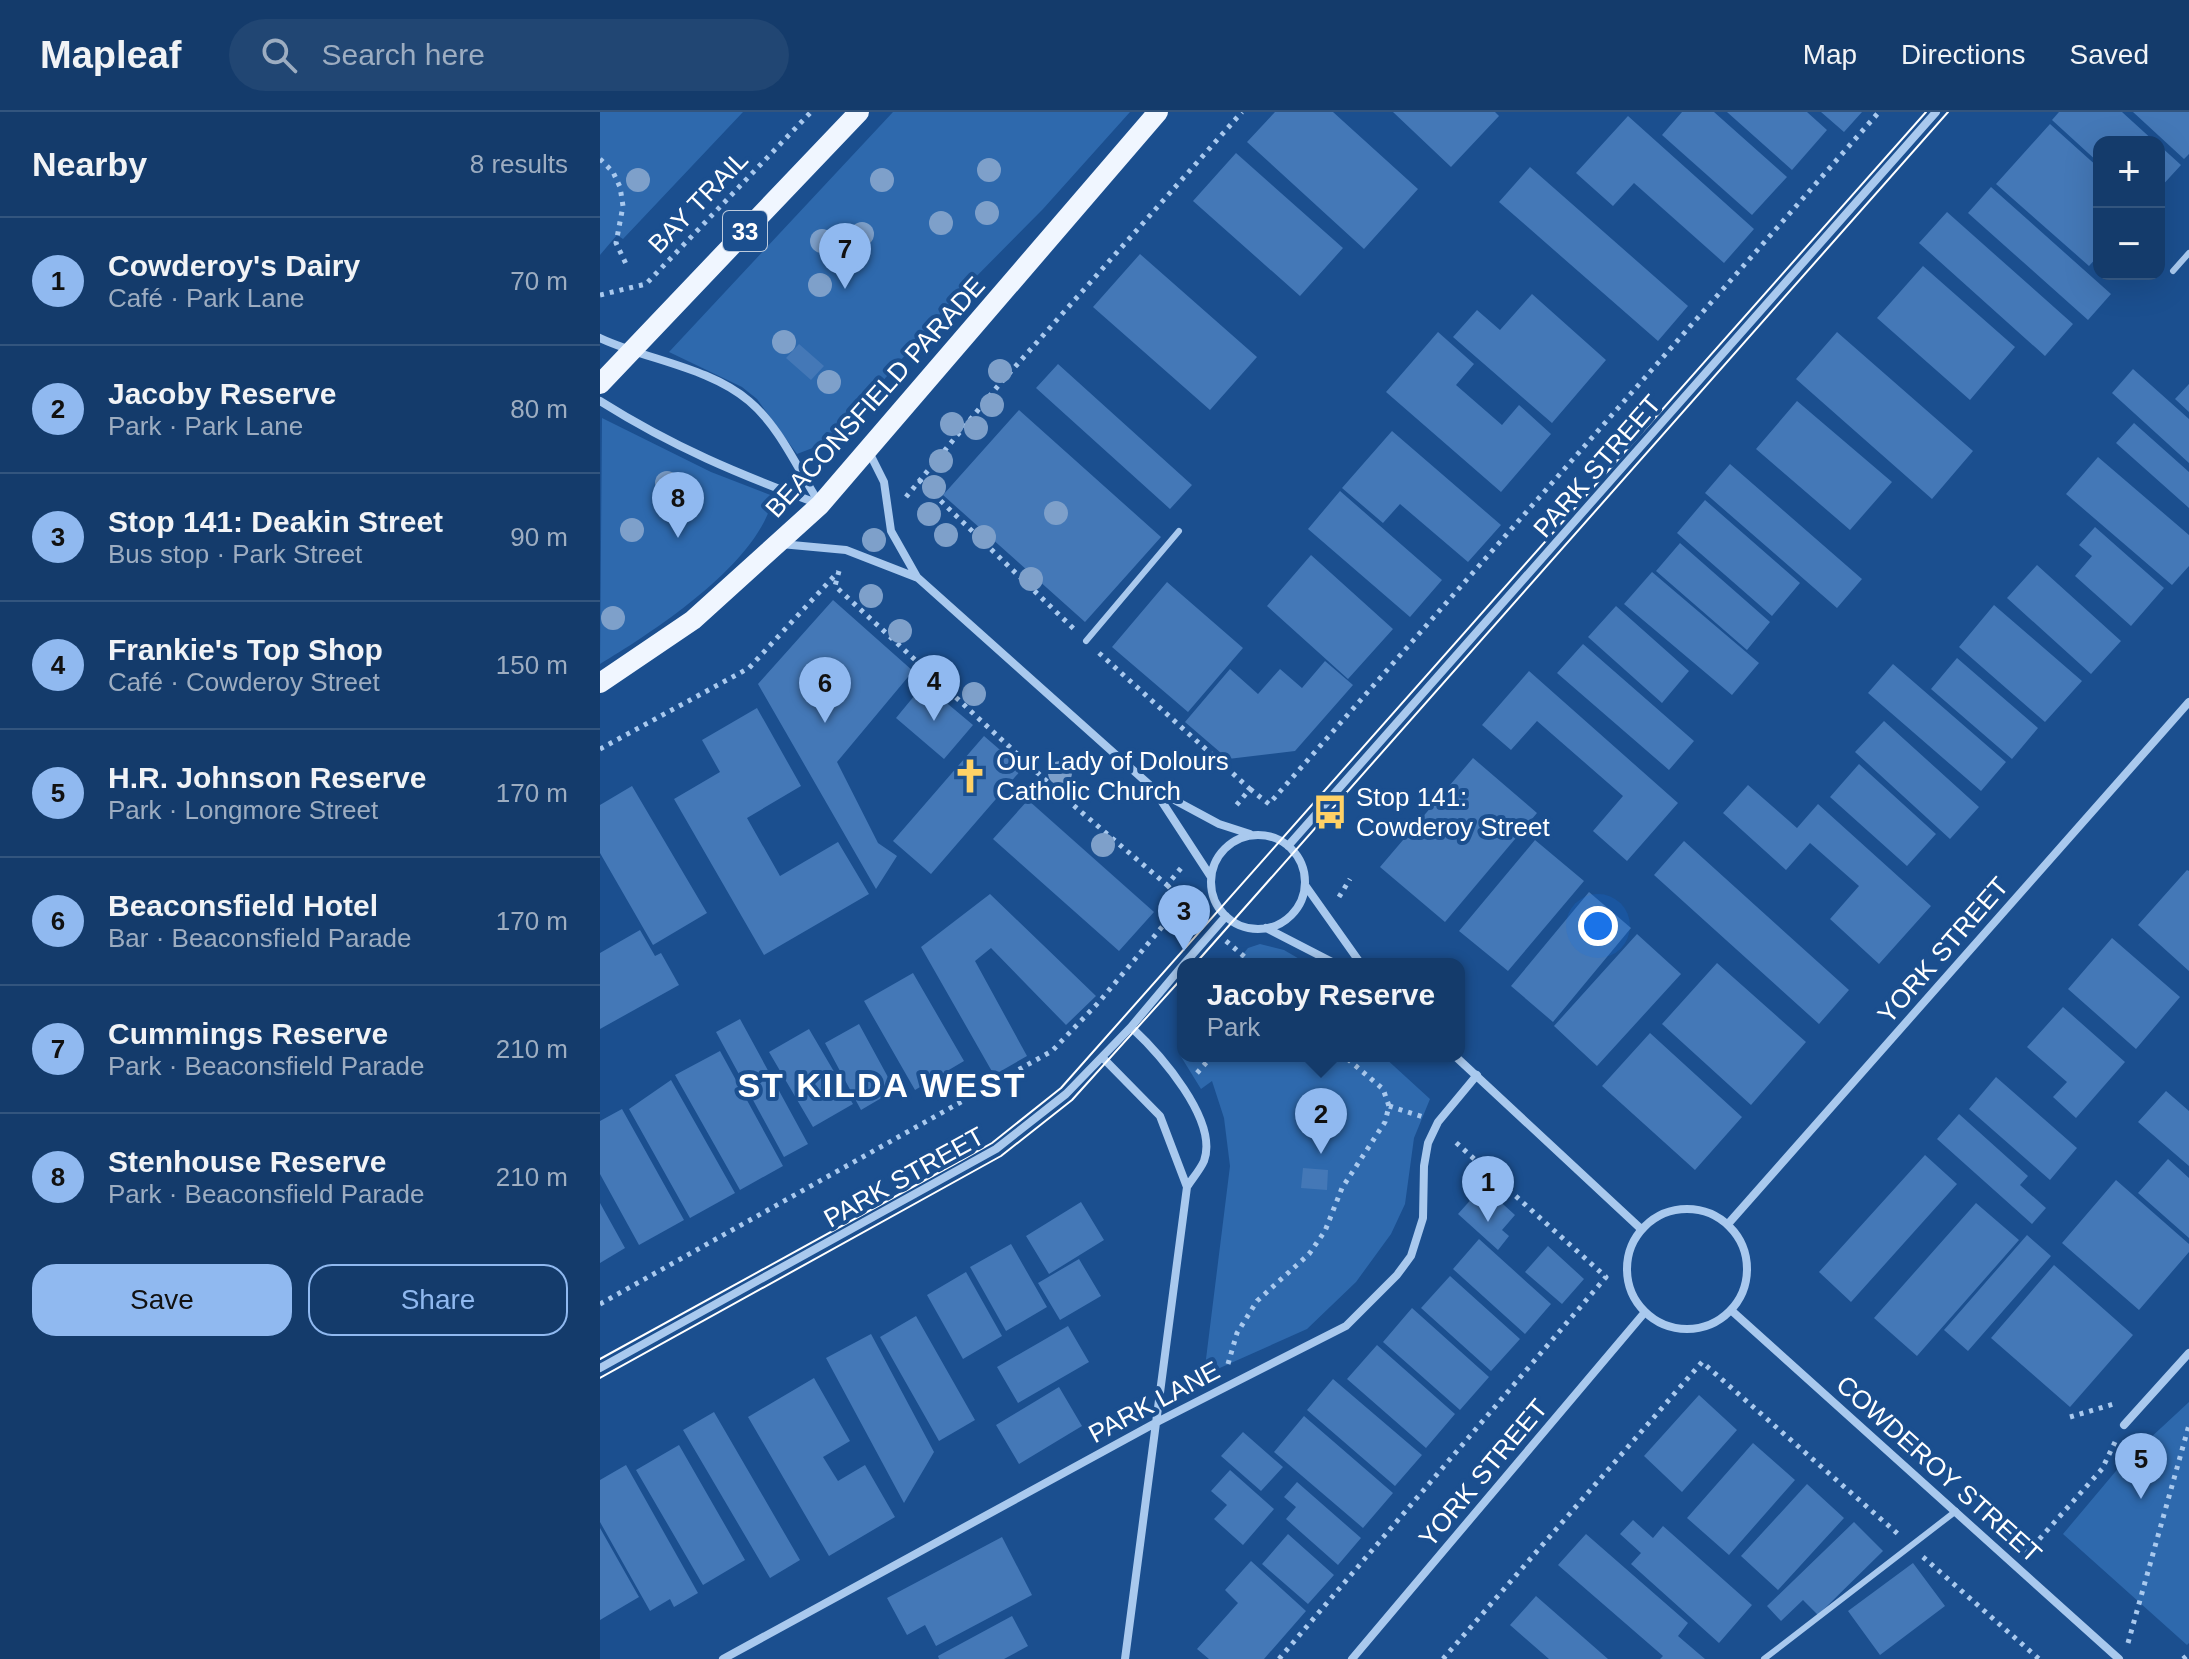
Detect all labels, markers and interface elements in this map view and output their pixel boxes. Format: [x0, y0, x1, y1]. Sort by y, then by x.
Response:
search box [229, 19, 789, 91]
icon: search [257, 33, 301, 77]
text: Mapleaf [40, 34, 181, 76]
text: Search here [321, 38, 485, 71]
text: Map [1803, 39, 1857, 70]
text: Directions [1901, 39, 2026, 70]
text: Saved [2070, 39, 2149, 70]
map controls [2093, 136, 2165, 280]
button: + [2093, 136, 2165, 208]
text: Nearby [32, 145, 147, 183]
street label: BAY TRAIL [642, 145, 754, 259]
text: 8 results [470, 149, 568, 179]
button: − [2093, 208, 2165, 280]
road number: 33 [723, 211, 767, 251]
pin: 7 [819, 223, 871, 289]
text: Cowderoy's Dairy [108, 249, 360, 282]
text: 1 [51, 266, 65, 296]
text: 70 m [510, 266, 568, 296]
street label: BEACONSFIELD PARADE [759, 271, 991, 523]
text: Café · Park Lane [108, 283, 305, 313]
text: Jacoby Reserve [108, 377, 337, 410]
street label: PARK STREET [1527, 389, 1667, 543]
text: 2 [51, 394, 65, 424]
text: 80 m [510, 394, 568, 424]
text: Park · Park Lane [108, 411, 303, 441]
pin: 8 [652, 472, 704, 538]
text: Stop 141: Deakin Street [108, 505, 443, 538]
text: 3 [51, 522, 65, 552]
text: 90 m [510, 522, 568, 552]
text: Bus stop · Park Street [108, 539, 362, 569]
text: Frankie's Top Shop [108, 633, 383, 666]
text: 4 [51, 650, 65, 680]
text: 150 m [496, 650, 568, 680]
pin: 4 [908, 655, 960, 721]
pin: 6 [799, 657, 851, 723]
text: Café · Cowderoy Street [108, 667, 380, 697]
place label: Our Lady of Dolours Catholic Church [996, 746, 1229, 806]
church icon: Our Lady of Dolours Catholic Church [951, 757, 989, 795]
text: H.R. Johnson Reserve [108, 761, 426, 794]
text: 5 [51, 778, 65, 808]
text: 170 m [496, 778, 568, 808]
place label: Stop 141: Cowderoy Street [1356, 782, 1550, 842]
bus stop icon: Stop 141: Cowderoy Street [1311, 793, 1349, 831]
text: Park · Longmore Street [108, 795, 378, 825]
street label: YORK STREET [1871, 871, 2015, 1029]
pin: 3 [1158, 885, 1210, 951]
text: Beaconsfield Hotel [108, 889, 378, 922]
text: 6 [51, 906, 65, 936]
text: 170 m [496, 906, 568, 936]
your location [1578, 906, 1618, 946]
text: Bar · Beaconsfield Parade [108, 923, 412, 953]
popup [1177, 958, 1465, 1062]
text: Jacoby Reserve [1207, 978, 1435, 1011]
text: Park [1207, 1012, 1260, 1042]
text: Cummings Reserve [108, 1017, 388, 1050]
text: 7 [51, 1034, 65, 1064]
text: 210 m [496, 1034, 568, 1064]
text: Park · Beaconsfield Parade [108, 1051, 425, 1081]
district label: ST KILDA WEST [737, 1066, 1027, 1104]
pin: 2 [1295, 1088, 1347, 1154]
street label: PARK STREET [819, 1121, 990, 1233]
text: Stenhouse Reserve [108, 1145, 386, 1178]
pin: 1 [1462, 1156, 1514, 1222]
text: 8 [51, 1162, 65, 1192]
text: 210 m [496, 1162, 568, 1192]
text: Park · Beaconsfield Parade [108, 1179, 425, 1209]
button: Save [32, 1264, 292, 1336]
button: Share [308, 1264, 568, 1336]
street label: PARK LANE [1083, 1355, 1225, 1449]
street label: COWDEROY STREET [1830, 1369, 2048, 1569]
street label: YORK STREET [1413, 1393, 1554, 1553]
pin: 5 [2115, 1433, 2167, 1499]

